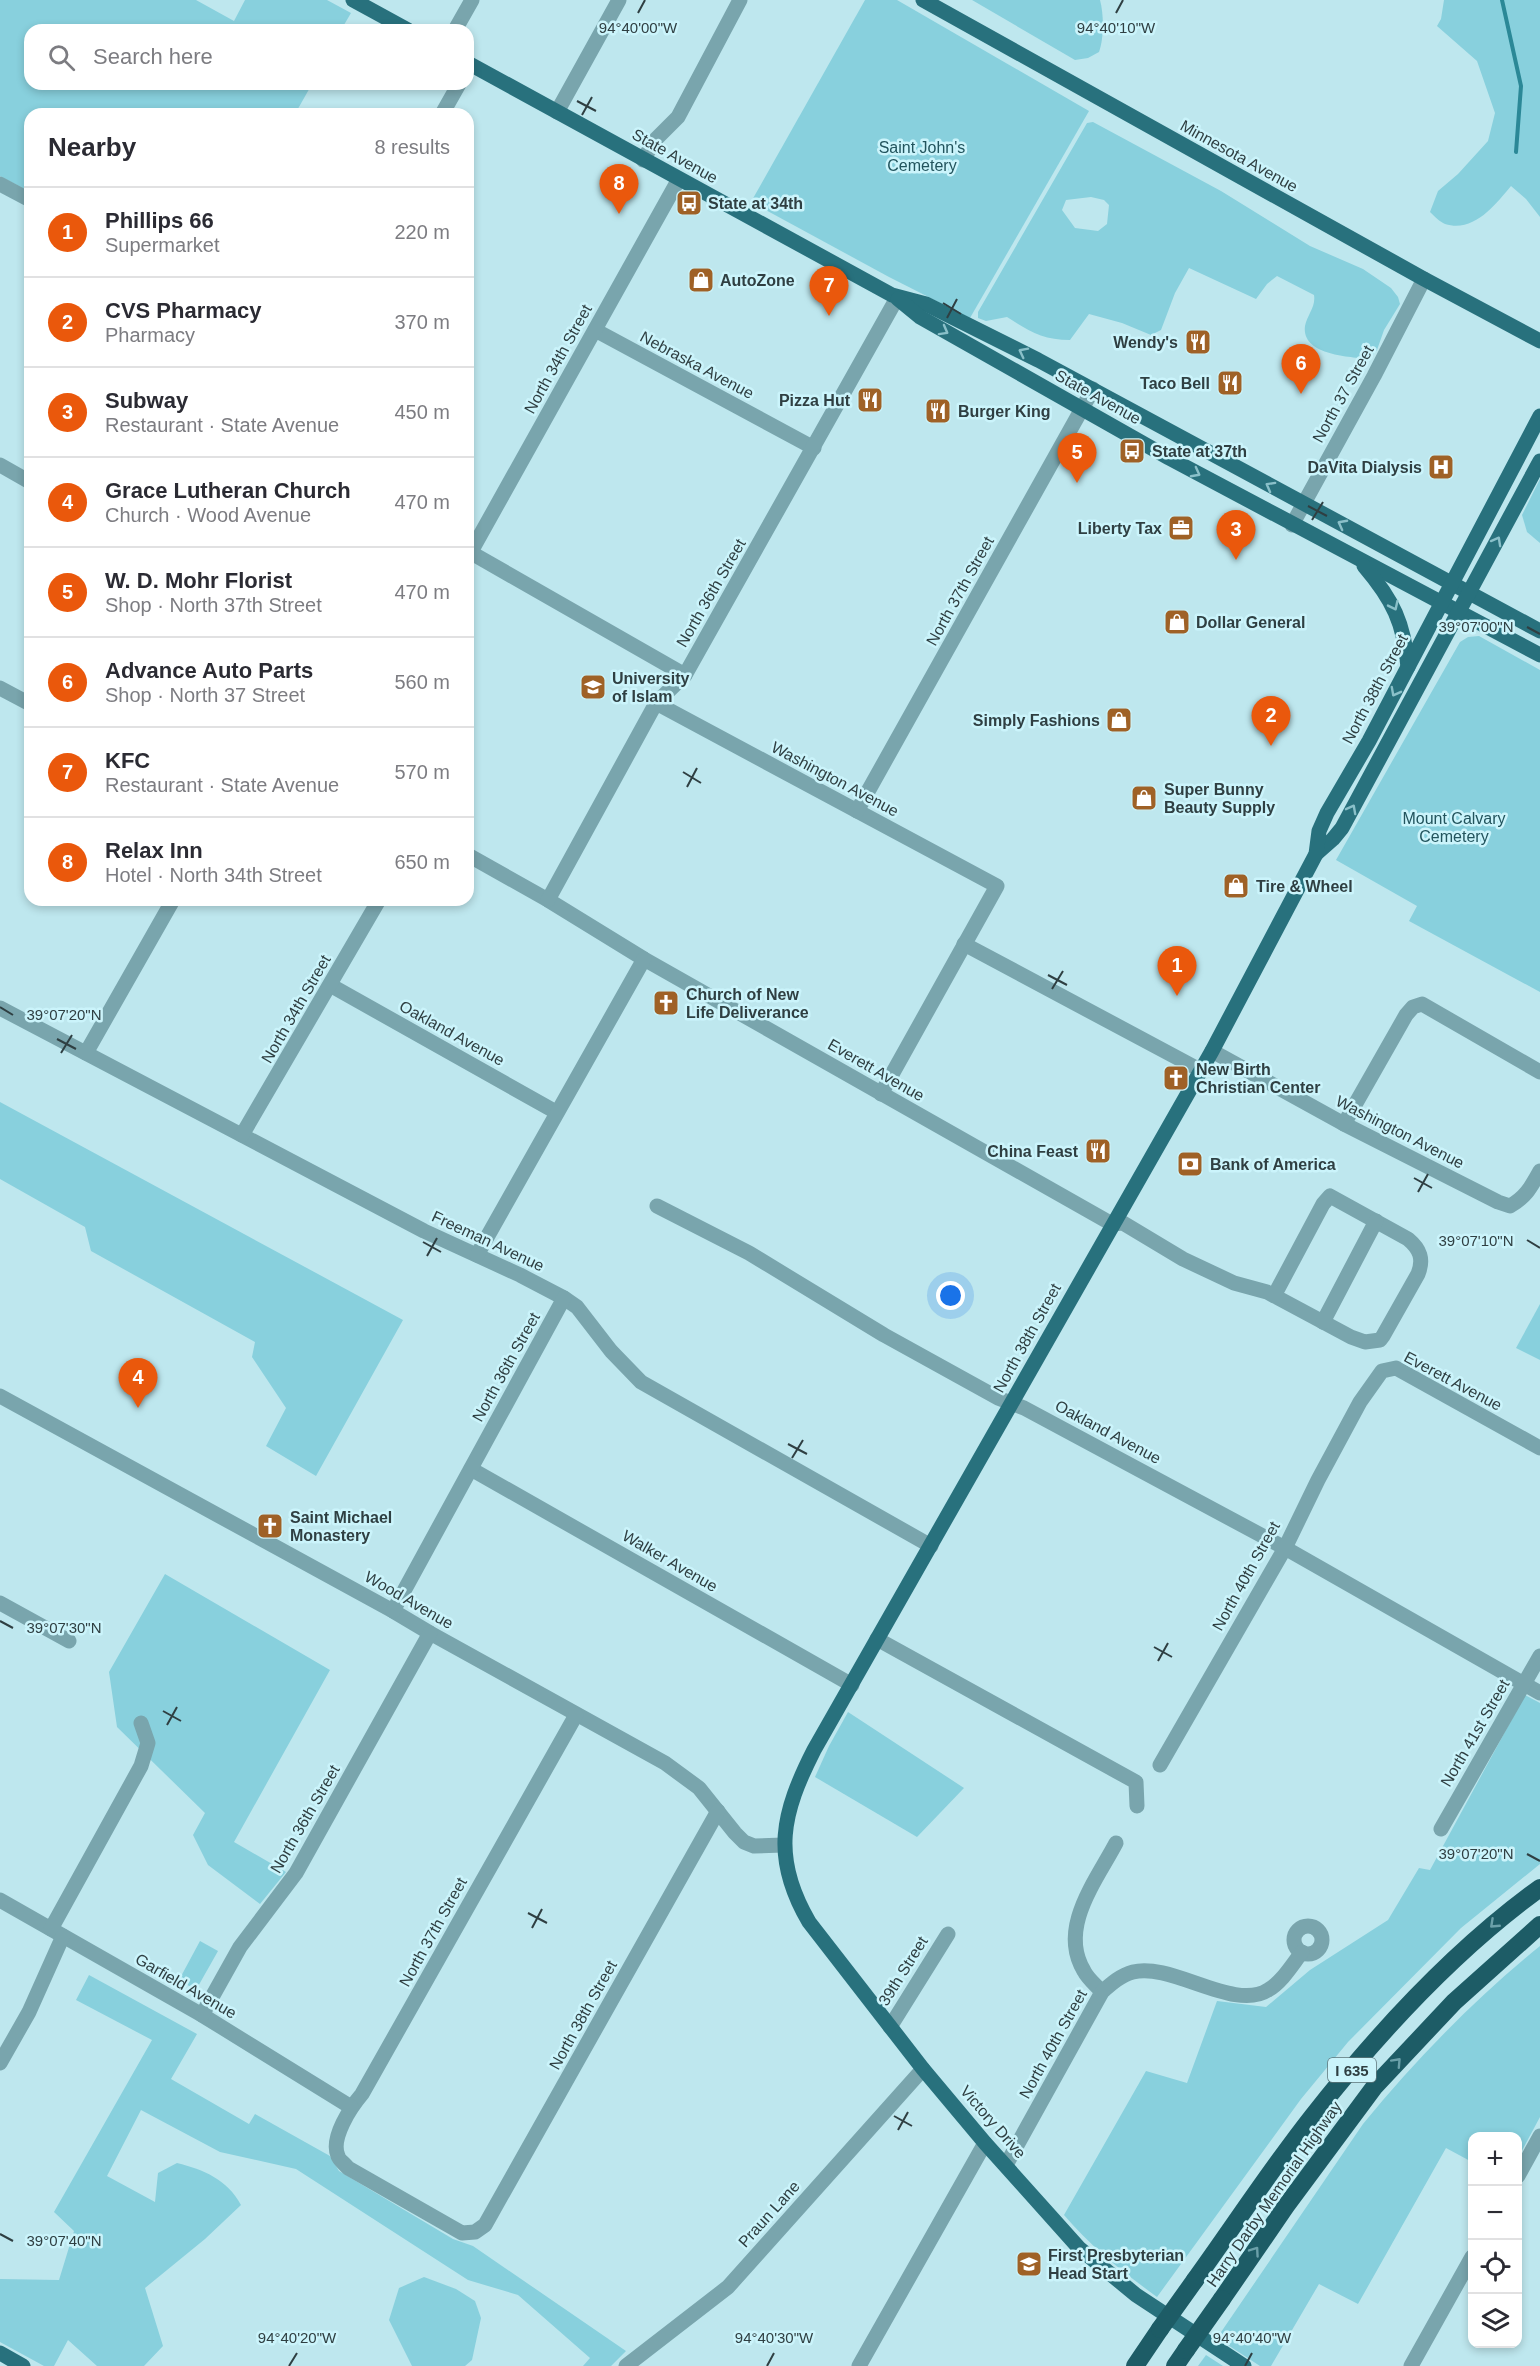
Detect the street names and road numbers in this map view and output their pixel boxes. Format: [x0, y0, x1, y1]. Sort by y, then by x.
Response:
street label: Minnesota Avenue [1177, 117, 1301, 195]
street label: State Avenue [629, 126, 721, 186]
street label: North 34th Street [521, 301, 595, 416]
street label: Nebraska Avenue [637, 328, 757, 402]
street label: North 37 Street [1309, 342, 1377, 446]
street label: State Avenue [1052, 367, 1144, 427]
street label: North 37th Street [923, 533, 997, 648]
street label: North 36th Street [673, 536, 749, 650]
street label: North 38th Street [1339, 631, 1411, 747]
street label: Washington Avenue [769, 738, 902, 820]
street label: North 34th Street [258, 952, 334, 1066]
street label: Oakland Avenue [397, 997, 507, 1069]
street label: Everett Avenue [825, 1036, 927, 1104]
street label: Washington Avenue [1333, 1092, 1467, 1172]
street label: Freeman Avenue [429, 1208, 547, 1274]
street label: North 38th Street [990, 1280, 1064, 1395]
street label: North 36th Street [469, 1309, 543, 1424]
street label: Everett Avenue [1401, 1348, 1505, 1414]
street label: Oakland Avenue [1052, 1397, 1164, 1467]
street label: North 40th Street [1209, 1518, 1283, 1633]
street label: Walker Avenue [620, 1527, 721, 1595]
street label: Wood Avenue [362, 1568, 456, 1632]
street label: North 41st Street [1437, 1676, 1513, 1790]
street label: North 36th Street [267, 1762, 343, 1876]
street label: North 37th Street [396, 1874, 470, 1989]
street label: 39th Street [875, 1933, 931, 2009]
street label: Garfield Avenue [133, 1950, 240, 2022]
street label: North 38th Street [546, 1957, 620, 2072]
street label: North 40th Street [1016, 1986, 1090, 2101]
road number: I 635 [1328, 2058, 1376, 2082]
street label: Victory Drive [957, 2082, 1029, 2162]
street label: Harry Darby Memorial Highway [1203, 2098, 1345, 2290]
street label: Praun Lane [735, 2177, 803, 2250]

